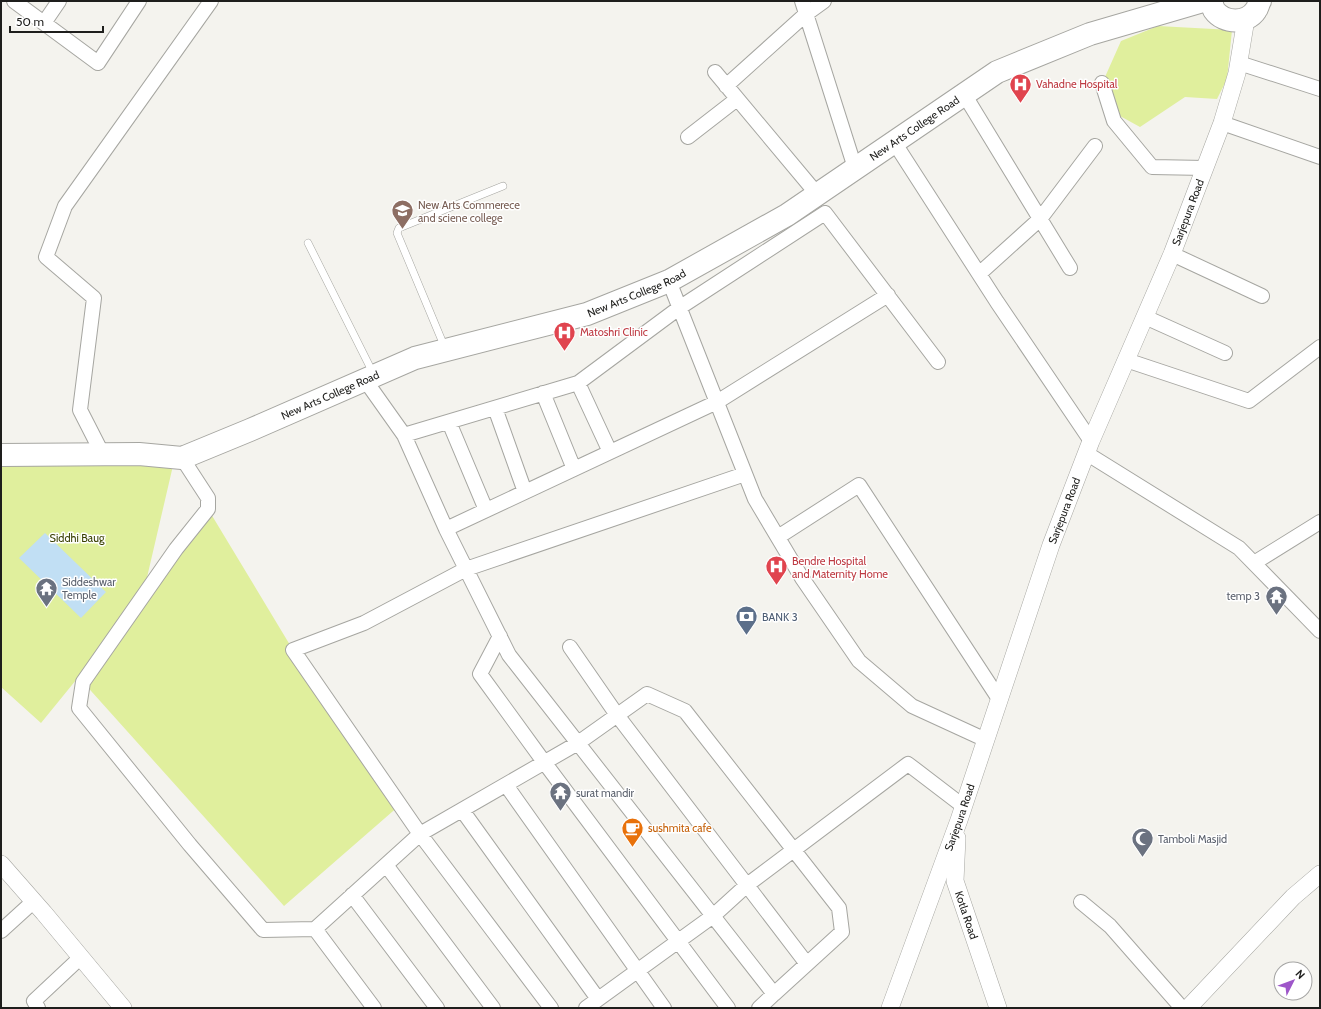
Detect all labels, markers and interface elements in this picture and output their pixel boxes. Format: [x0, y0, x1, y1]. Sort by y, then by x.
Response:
scale bar [10, 8, 103, 34]
text: 50 m [16, 14, 44, 29]
hospital icon: Vahadne Hospital [1007, 71, 1033, 104]
place label: Vahadne Hospital [1036, 77, 1118, 91]
street label: New Arts College Road [867, 93, 962, 164]
street label: Sarjepura Road [1169, 177, 1207, 248]
school or university icon: New Arts Commerece and sciene college [390, 198, 416, 231]
place label: New Arts Commerece and sciene college [418, 198, 520, 225]
street label: New Arts College Road [585, 266, 688, 320]
hospital icon: Matoshri Clinic [551, 319, 577, 352]
place label: Matoshri Clinic [580, 325, 648, 339]
street label: New Arts College Road [279, 368, 381, 423]
street label: Sarjepura Road [1045, 475, 1083, 546]
park label: Siddhi Baug [50, 531, 105, 545]
hospital icon: Bendre Hospital and Maternity Home [764, 554, 790, 587]
place label: Bendre Hospital and Maternity Home [792, 554, 888, 581]
temple icon: Siddeshwar Temple [34, 575, 60, 608]
place label: Siddeshwar Temple [62, 575, 116, 602]
temple icon: temp 3 [1263, 583, 1289, 616]
place label: temp 3 [1227, 589, 1260, 603]
bank icon: BANK 3 [734, 604, 760, 637]
place label: BANK 3 [762, 610, 798, 624]
temple icon: surat mandir [548, 780, 574, 813]
street label: Sarjepura Road [941, 782, 978, 853]
place label: surat mandir [576, 786, 635, 800]
cafe icon: sushmita cafe [619, 815, 645, 848]
place label: sushmita cafe [648, 821, 712, 835]
mosque icon: Tamboli Masjid [1129, 826, 1155, 859]
place label: Tamboli Masjid [1158, 832, 1227, 846]
street label: Kotla Road [952, 889, 981, 941]
north arrow [1273, 961, 1313, 1001]
text: N [1293, 967, 1308, 982]

